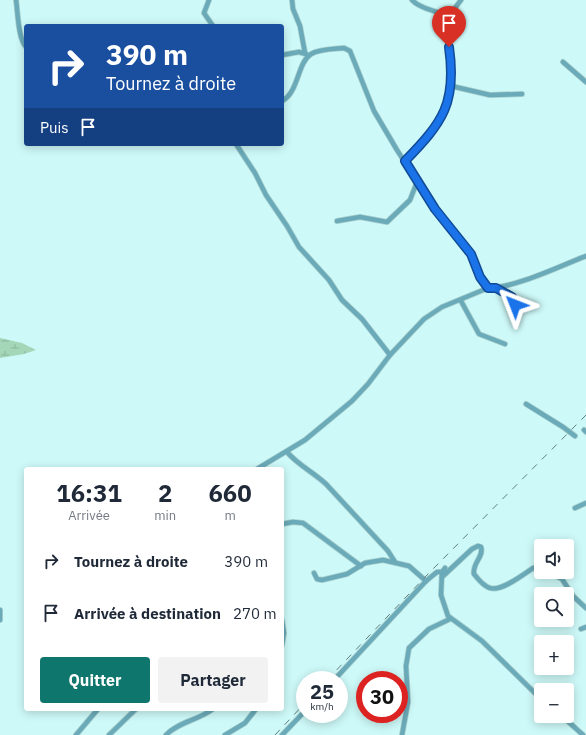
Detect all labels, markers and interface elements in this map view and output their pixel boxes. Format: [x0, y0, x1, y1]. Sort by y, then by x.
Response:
pin [432, 6, 466, 47]
icon: arrive [438, 12, 460, 34]
text: 390 m [106, 36, 188, 73]
icon: right [40, 40, 92, 92]
text: Tournez à droite [106, 72, 236, 95]
icon: arrive [77, 116, 99, 138]
text: Puis [40, 118, 69, 137]
position arrow [494, 284, 536, 326]
text: 16:31 [56, 477, 122, 509]
text: 2 [158, 477, 172, 509]
text: 660 [208, 477, 252, 509]
text: Arrivée [68, 507, 110, 524]
text: min [154, 507, 176, 524]
text: m [224, 507, 236, 524]
map controls [534, 539, 574, 723]
button: sound [534, 539, 574, 579]
icon: right [40, 550, 62, 572]
text: Tournez à droite [74, 552, 188, 571]
text: 390 m [224, 552, 268, 571]
button: search [534, 587, 574, 627]
icon: arrive [40, 602, 62, 624]
text: Arrivée à destination [74, 604, 221, 623]
text: 270 m [233, 604, 277, 623]
button: + [534, 635, 574, 675]
button: Quitter [40, 657, 150, 703]
button: Partager [158, 657, 268, 703]
speed limit sign: 30 [356, 671, 408, 723]
text: 25 [310, 678, 334, 705]
button: − [534, 683, 574, 723]
text: km/h [310, 700, 334, 713]

